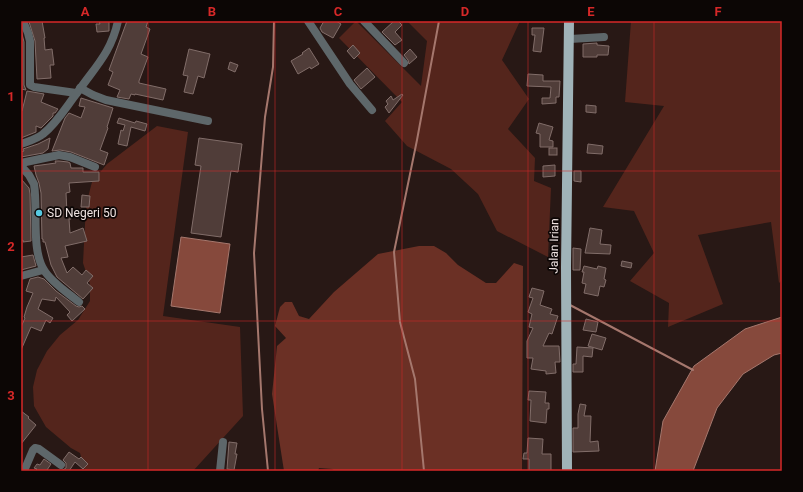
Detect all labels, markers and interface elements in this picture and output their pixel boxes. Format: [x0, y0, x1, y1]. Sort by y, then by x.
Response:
text: A [81, 4, 90, 19]
text: B [208, 4, 216, 19]
text: C [334, 4, 343, 19]
text: D [461, 4, 469, 19]
text: E [587, 4, 595, 19]
text: F [714, 4, 722, 19]
text: 1 [7, 89, 15, 104]
place label: SD Negeri 50 [47, 206, 117, 220]
marker: SD Negeri 50 [34, 208, 44, 218]
street label: Jalan Irian [547, 218, 561, 274]
text: 2 [7, 239, 15, 254]
text: 3 [7, 388, 15, 403]

